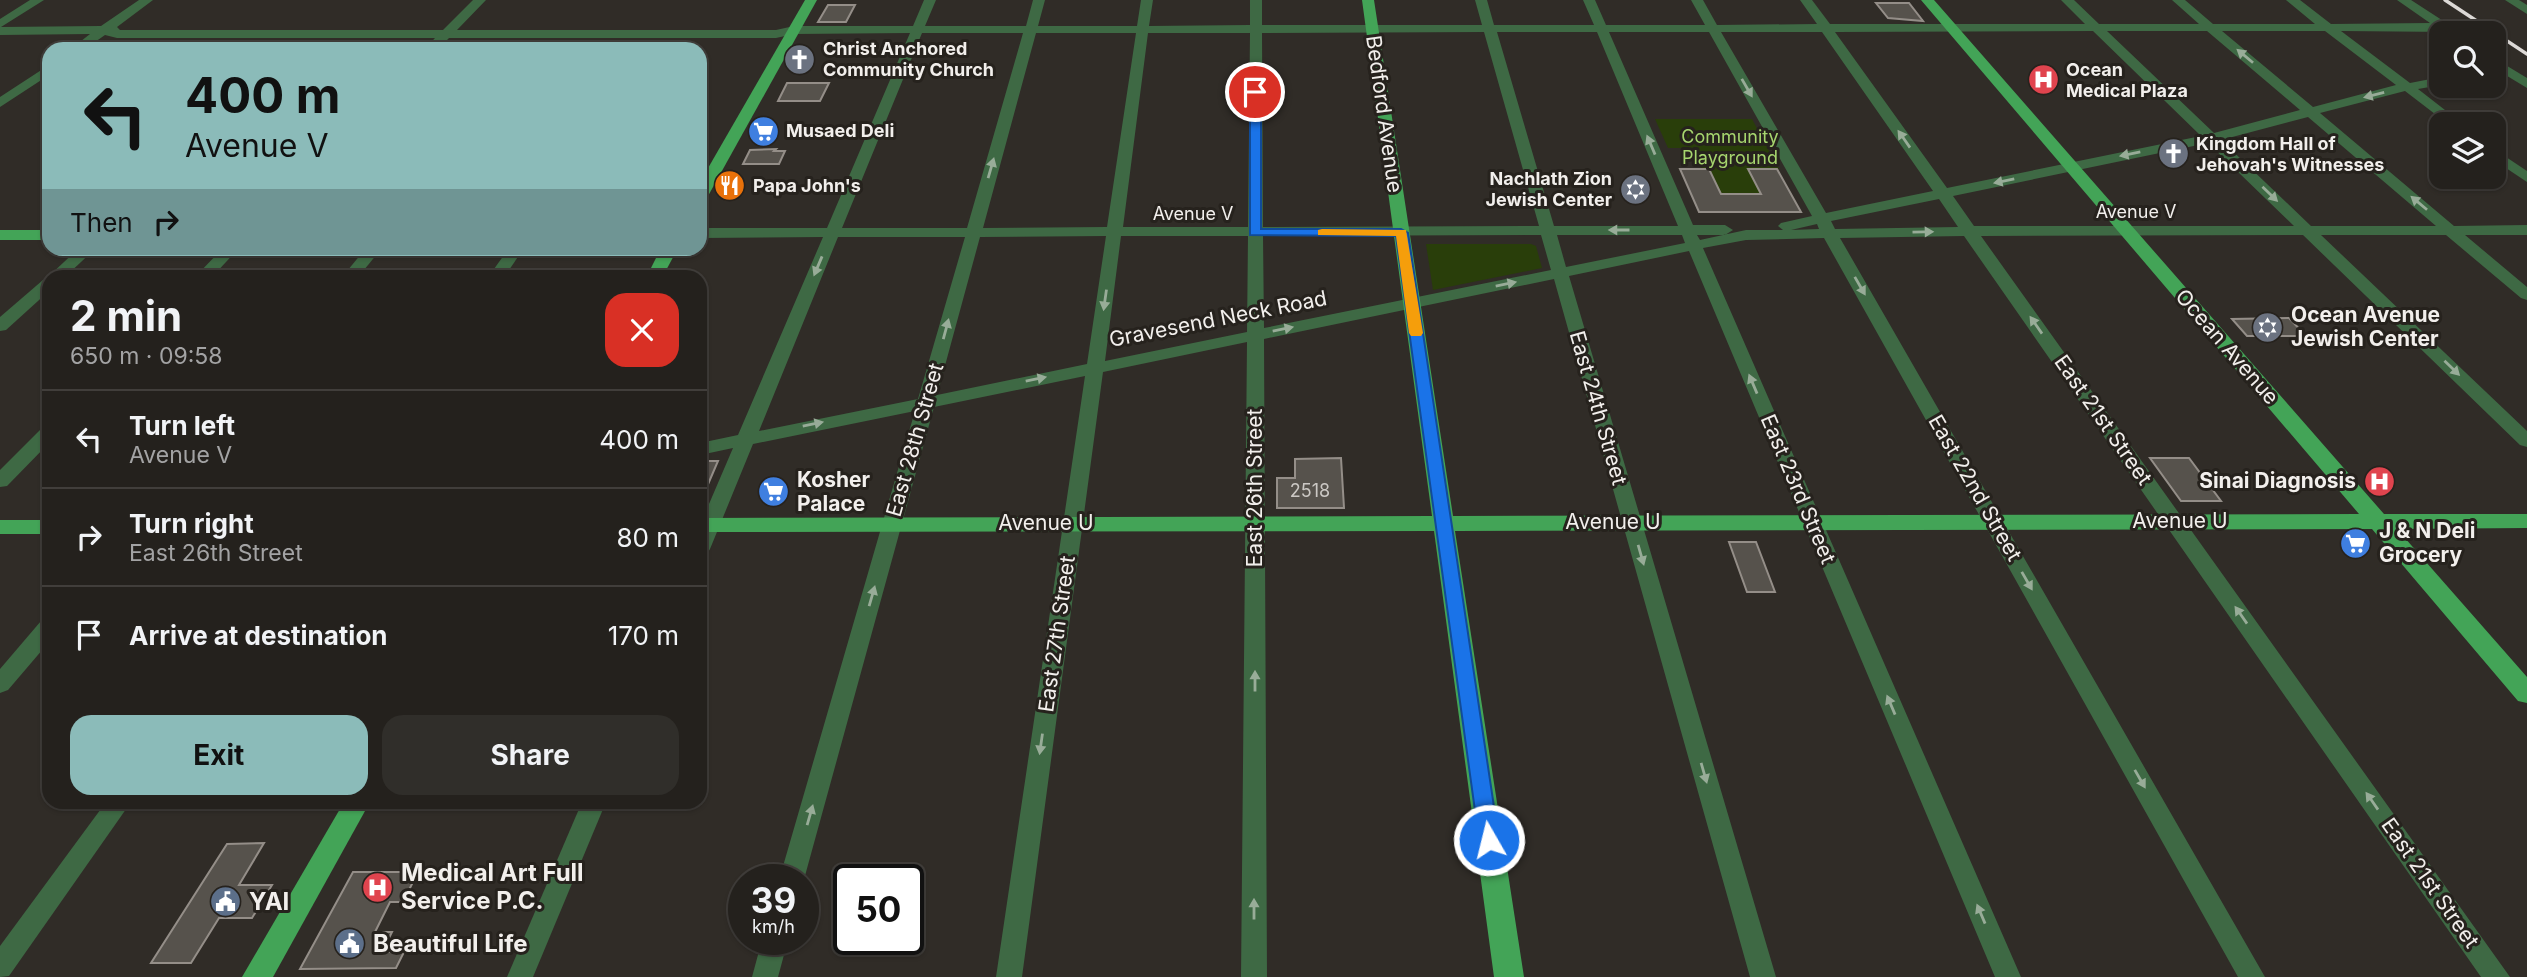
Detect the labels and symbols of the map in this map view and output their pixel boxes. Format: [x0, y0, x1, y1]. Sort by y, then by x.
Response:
street label: Bedford Avenue [1361, 34, 1408, 194]
place label: Christ Anchored Community Church [823, 38, 994, 80]
church icon: Christ Anchored Community Church [783, 42, 817, 76]
one-way arrow [2236, 48, 2254, 64]
place label: Ocean Medical Plaza [2066, 59, 2188, 101]
pin [1225, 62, 1285, 122]
hospital icon: Ocean Medical Plaza [2026, 63, 2060, 97]
one-way arrow [1741, 78, 1753, 98]
one-way arrow [2363, 90, 2385, 101]
supermarket icon: Musaed Deli [746, 114, 780, 148]
place label: Musaed Deli [786, 120, 894, 141]
park label: Community Playground [1681, 126, 1779, 168]
one-way arrow [1898, 130, 1912, 148]
place label: Kingdom Hall of Jehovah's Witnesses [2196, 133, 2384, 175]
one-way arrow [1645, 134, 1656, 155]
church icon: Kingdom Hall of Jehovah's Witnesses [2156, 137, 2190, 171]
one-way arrow [2119, 149, 2141, 160]
one-way arrow [987, 157, 997, 178]
place label: Nachlath Zion Jewish Center [1486, 168, 1612, 210]
restaurant icon: Papa John's [713, 169, 747, 203]
synagogue icon: Nachlath Zion Jewish Center [1618, 172, 1652, 206]
place label: Papa John's [753, 175, 861, 196]
one-way arrow [1993, 176, 2015, 187]
one-way arrow [2261, 186, 2278, 202]
one-way arrow [2410, 196, 2427, 211]
street label: Avenue V [2096, 201, 2176, 222]
street label: Avenue V [1153, 203, 1233, 224]
one-way arrow [1607, 224, 1629, 236]
one-way arrow [1912, 226, 1934, 238]
one-way arrow [812, 256, 823, 277]
one-way arrow [1854, 276, 1866, 295]
one-way arrow [1495, 278, 1517, 289]
street label: Ocean Avenue [2171, 284, 2284, 409]
street label: Gravesend Neck Road [1107, 285, 1329, 352]
one-way arrow [1099, 290, 1110, 312]
place label: Ocean Avenue Jewish Center [2291, 302, 2440, 351]
synagogue icon: Ocean Avenue Jewish Center [2251, 310, 2285, 344]
one-way arrow [2029, 316, 2043, 334]
one-way arrow [941, 318, 952, 340]
one-way arrow [1272, 323, 1294, 334]
street label: East 24th Street [1565, 328, 1632, 488]
street label: East 21st Street [2049, 350, 2158, 490]
street label: East 28th Street [881, 360, 948, 520]
one-way arrow [2443, 360, 2460, 377]
one-way arrow [1025, 373, 1047, 384]
one-way arrow [1747, 373, 1758, 394]
street label: East 26th Street [1242, 409, 1267, 567]
street label: East 23rd Street [1756, 410, 1841, 567]
street label: East 22nd Street [1924, 410, 2027, 565]
one-way arrow [802, 419, 824, 430]
hospital icon: Sinai Diagnosis [2362, 464, 2396, 498]
place label: Kosher Palace [797, 467, 870, 516]
place label: Sinai Diagnosis [2199, 468, 2356, 493]
supermarket icon: Kosher Palace [757, 475, 791, 509]
house number: 2518 [1290, 480, 1330, 501]
street label: Avenue U [2132, 508, 2228, 533]
street label: Avenue U [1565, 509, 1661, 534]
street label: Avenue U [998, 510, 1094, 535]
place label: J & N Deli Grocery [2379, 518, 2475, 567]
supermarket icon: J & N Deli Grocery [2339, 526, 2373, 560]
one-way arrow [1636, 544, 1647, 566]
street label: East 27th Street [1033, 554, 1080, 714]
one-way arrow [2021, 571, 2033, 591]
one-way arrow [867, 584, 878, 606]
one-way arrow [2234, 606, 2248, 624]
one-way arrow [1249, 670, 1261, 692]
one-way arrow [1885, 695, 1897, 715]
one-way arrow [1035, 733, 1046, 755]
one-way arrow [1700, 763, 1710, 784]
one-way arrow [2134, 769, 2146, 789]
one-way arrow [2366, 792, 2380, 810]
position arrow [1452, 803, 1526, 877]
one-way arrow [806, 804, 816, 825]
street label: East 21st Street [2376, 813, 2485, 953]
place label: Medical Art Full Service P.C. [401, 858, 584, 915]
speed limit sign: 50 [833, 864, 924, 955]
hospital icon: Medical Art Full Service P.C. [361, 870, 395, 904]
public building icon: YAI [209, 885, 243, 919]
place label: YAI [249, 887, 289, 916]
one-way arrow [1248, 898, 1260, 920]
one-way arrow [1975, 904, 1986, 925]
public building icon: Beautiful Life [333, 927, 367, 961]
place label: Beautiful Life [373, 929, 528, 958]

